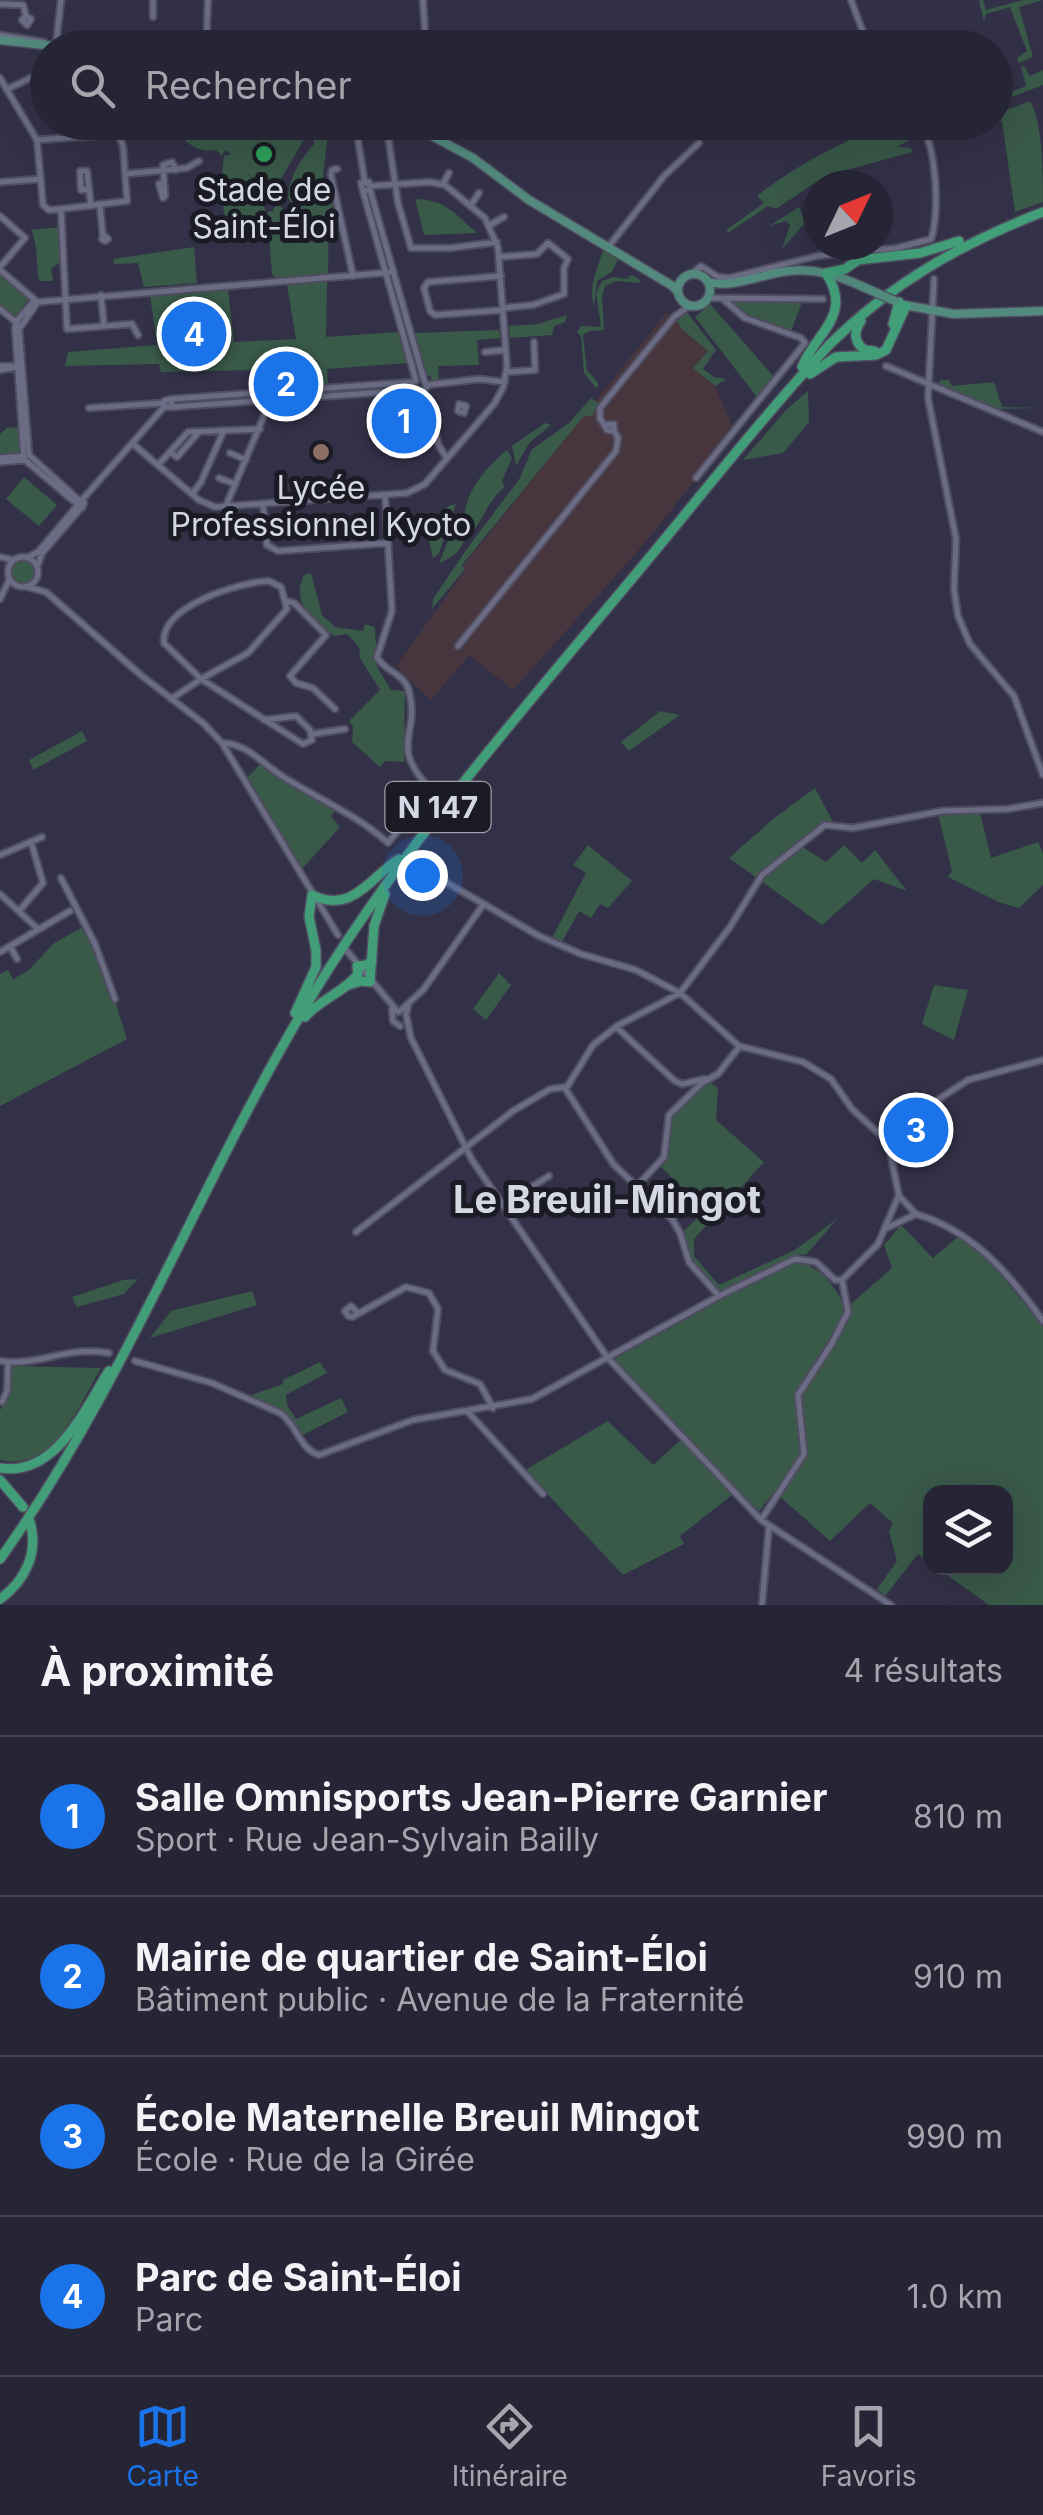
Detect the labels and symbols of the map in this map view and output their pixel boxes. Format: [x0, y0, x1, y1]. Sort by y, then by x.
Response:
marker: Stade de Saint-Éloi [253, 143, 275, 165]
place label: Stade de Saint-Éloi [192, 170, 336, 246]
north arrow [803, 170, 893, 260]
pin: 4 [162, 296, 226, 372]
pin: 2 [254, 346, 318, 422]
pin: 1 [372, 384, 436, 458]
marker: Lycée Professionnel Kyoto [310, 441, 332, 463]
place label: Lycée Professionnel Kyoto [171, 468, 471, 544]
road number: N 147 [386, 782, 490, 832]
your location [397, 850, 448, 901]
pin: 3 [884, 1092, 948, 1168]
district label: Le Breuil-Mingot [453, 1176, 761, 1222]

